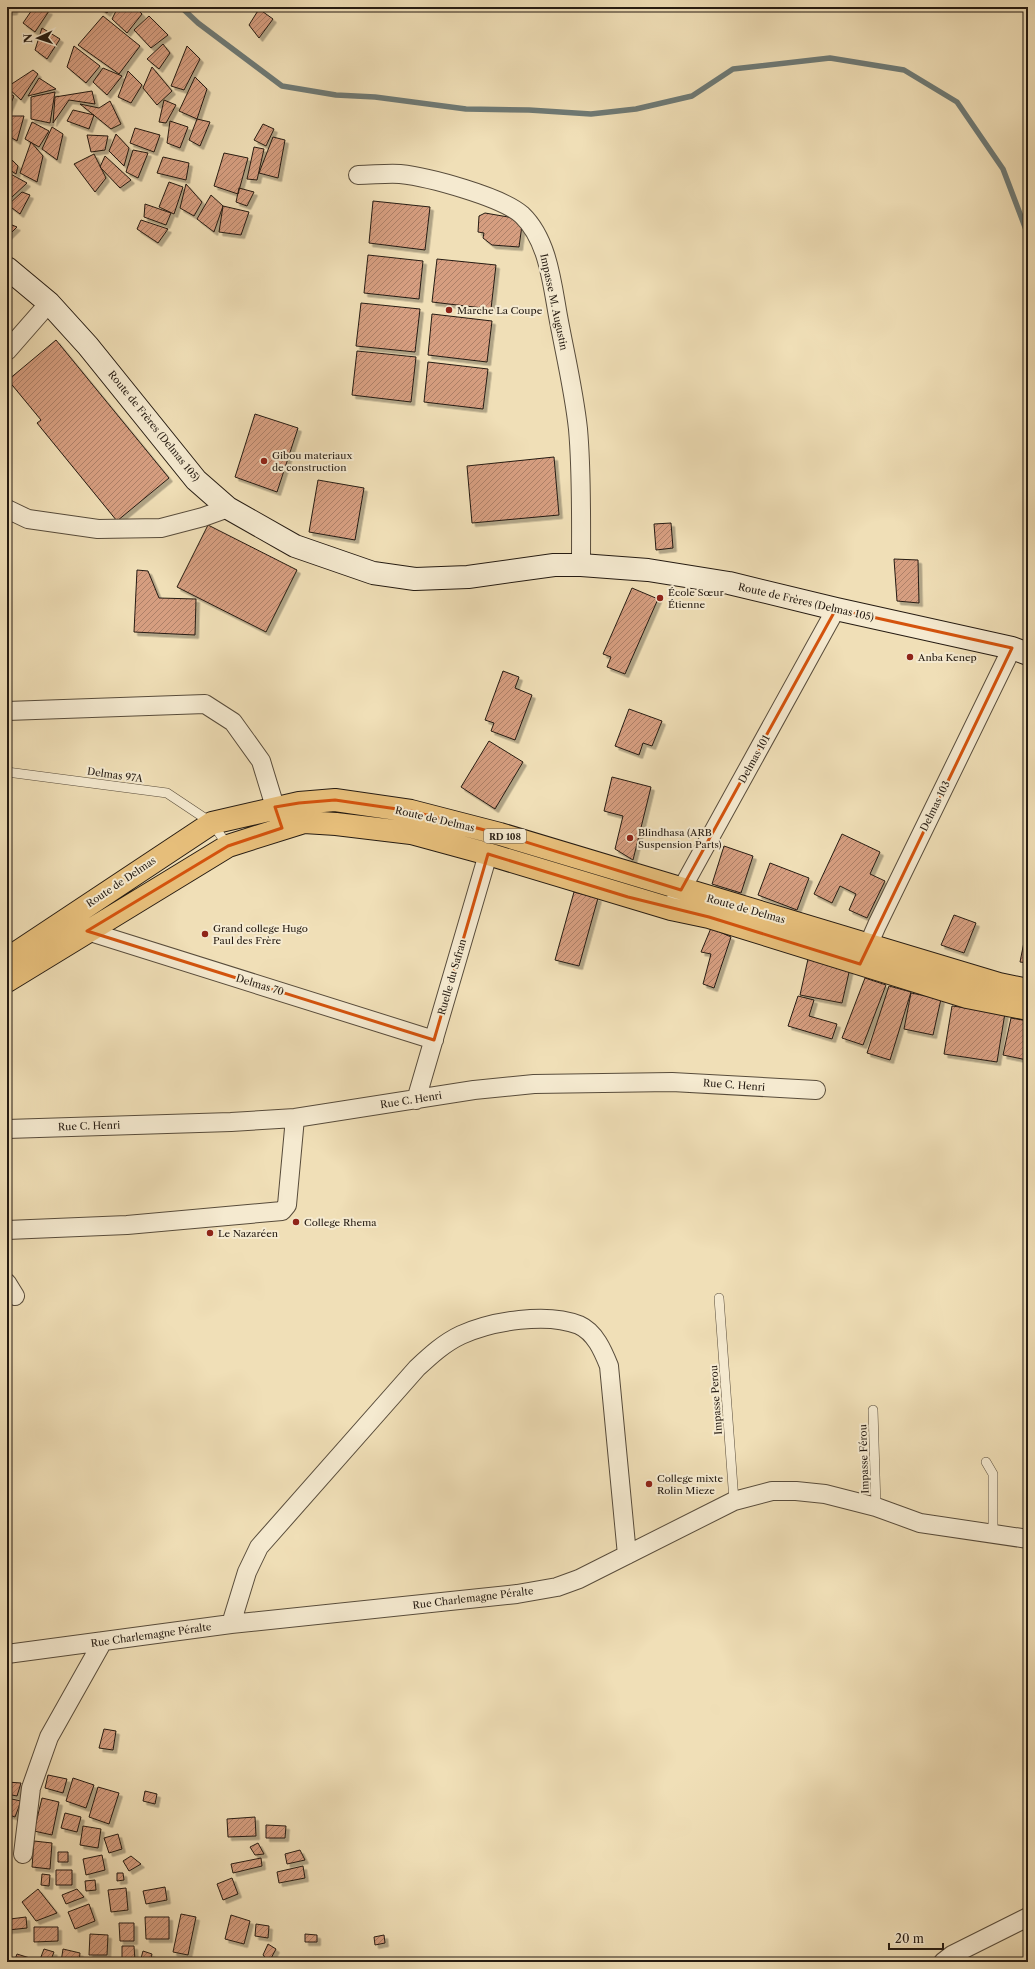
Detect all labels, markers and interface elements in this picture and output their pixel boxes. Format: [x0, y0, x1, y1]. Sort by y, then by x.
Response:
north arrow [18, 18, 58, 58]
text: N [21, 33, 35, 44]
street label: Impasse M. Augustin [537, 252, 571, 352]
place label: Marche La Coupe [457, 304, 543, 317]
marker: Marche La Coupe [444, 305, 454, 315]
street label: Route de Frères (Delmas 105) [105, 368, 203, 484]
place label: Gibou materiaux de construction [272, 449, 353, 474]
marker: Gibou materiaux de construction [259, 456, 269, 466]
street label: Route de Frères (Delmas 105) [737, 580, 875, 624]
place label: École Sœur Étienne [668, 586, 724, 611]
marker: École Sœur Étienne [655, 593, 665, 603]
place label: Anba Kenep [917, 651, 977, 664]
marker: Anba Kenep [905, 652, 915, 662]
street label: Delmas 101 [735, 732, 773, 785]
street label: Delmas 97A [86, 765, 144, 785]
street label: Delmas 103 [917, 779, 953, 833]
street label: Route de Delmas [394, 804, 476, 834]
place label: Blindhasa (ARB Suspension Parts) [638, 826, 722, 851]
road number: RD 108 [484, 829, 526, 843]
marker: Blindhasa (ARB Suspension Parts) [625, 833, 635, 843]
street label: Route de Delmas [84, 854, 158, 910]
street label: Route de Delmas [705, 892, 787, 926]
place label: Grand college Hugo Paul des Frère [213, 922, 308, 947]
marker: Grand college Hugo Paul des Frère [200, 929, 210, 939]
street label: Ruelle du Safran [435, 937, 469, 1017]
street label: Delmas 70 [234, 972, 286, 998]
street label: Rue C. Henri [703, 1076, 765, 1094]
street label: Rue C. Henri [379, 1089, 443, 1111]
street label: Rue C. Henri [58, 1118, 120, 1134]
place label: College Rhema [304, 1216, 377, 1229]
marker: College Rhema [291, 1217, 301, 1227]
place label: Le Nazaréen [218, 1227, 279, 1240]
marker: Le Nazaréen [205, 1228, 215, 1238]
street label: Impasse Perou [707, 1365, 725, 1435]
street label: Impasse Férou [856, 1424, 872, 1494]
place label: College mixte Rolin Mieze [657, 1472, 724, 1497]
marker: College mixte Rolin Mieze [644, 1479, 654, 1489]
street label: Rue Charlemagne Péralte [412, 1584, 535, 1612]
street label: Rue Charlemagne Péralte [90, 1620, 213, 1650]
scale bar [889, 1925, 943, 1951]
text: 20 m [895, 1931, 924, 1946]

